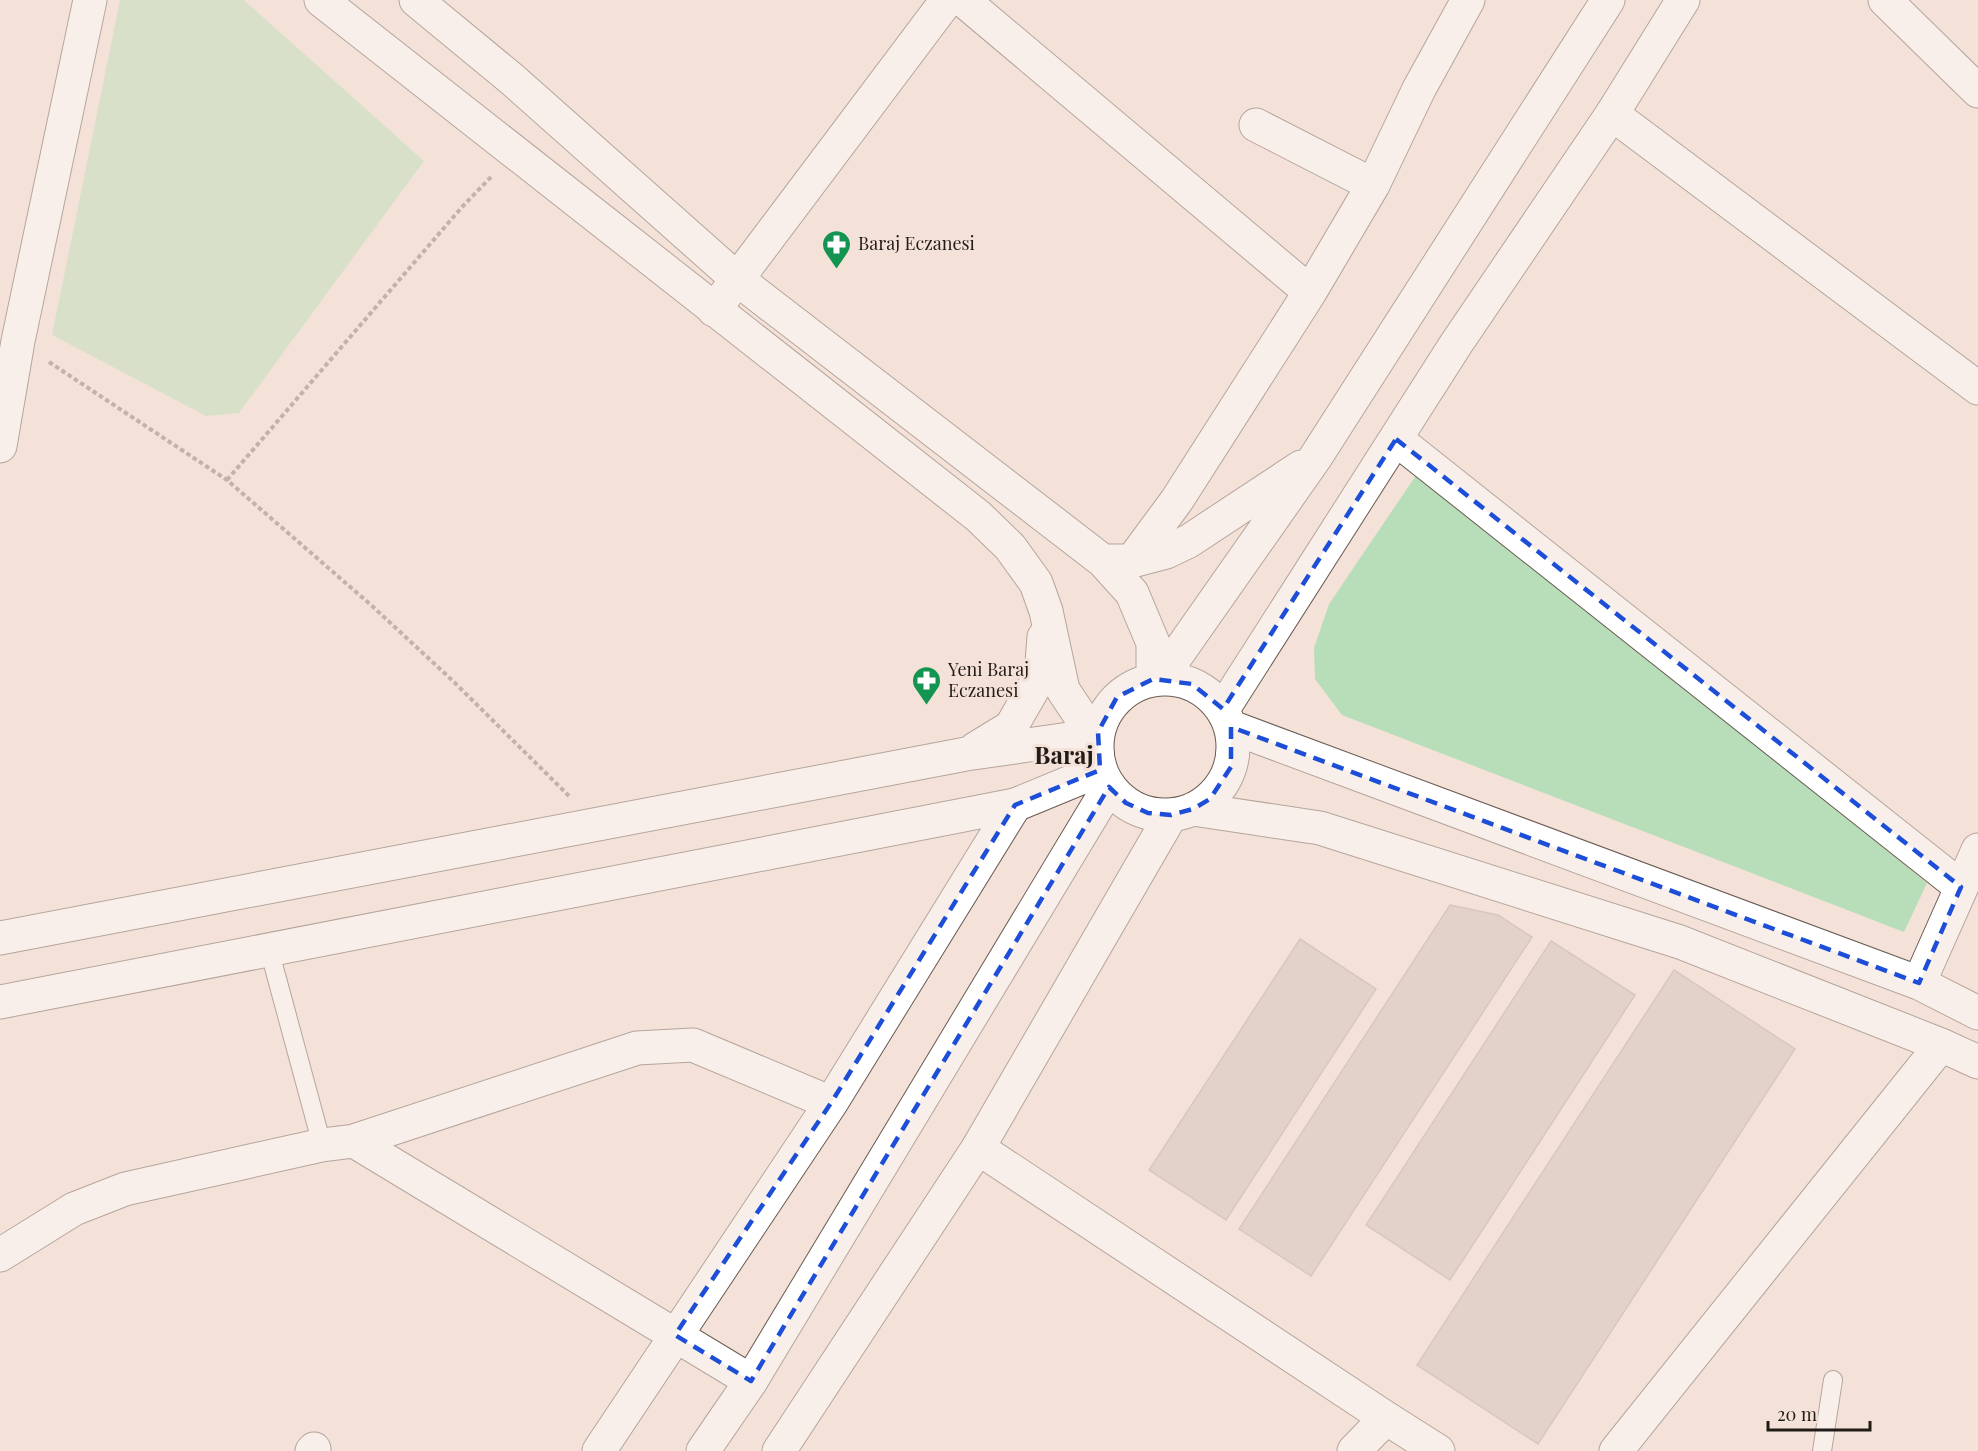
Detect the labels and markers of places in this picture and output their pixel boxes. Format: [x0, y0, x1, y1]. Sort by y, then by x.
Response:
pharmacy icon: Baraj Eczanesi [821, 228, 853, 270]
place label: Baraj Eczanesi [858, 231, 975, 255]
place label: Yeni Baraj Eczanesi [947, 657, 1029, 702]
pharmacy icon: Yeni Baraj Eczanesi [911, 664, 943, 706]

